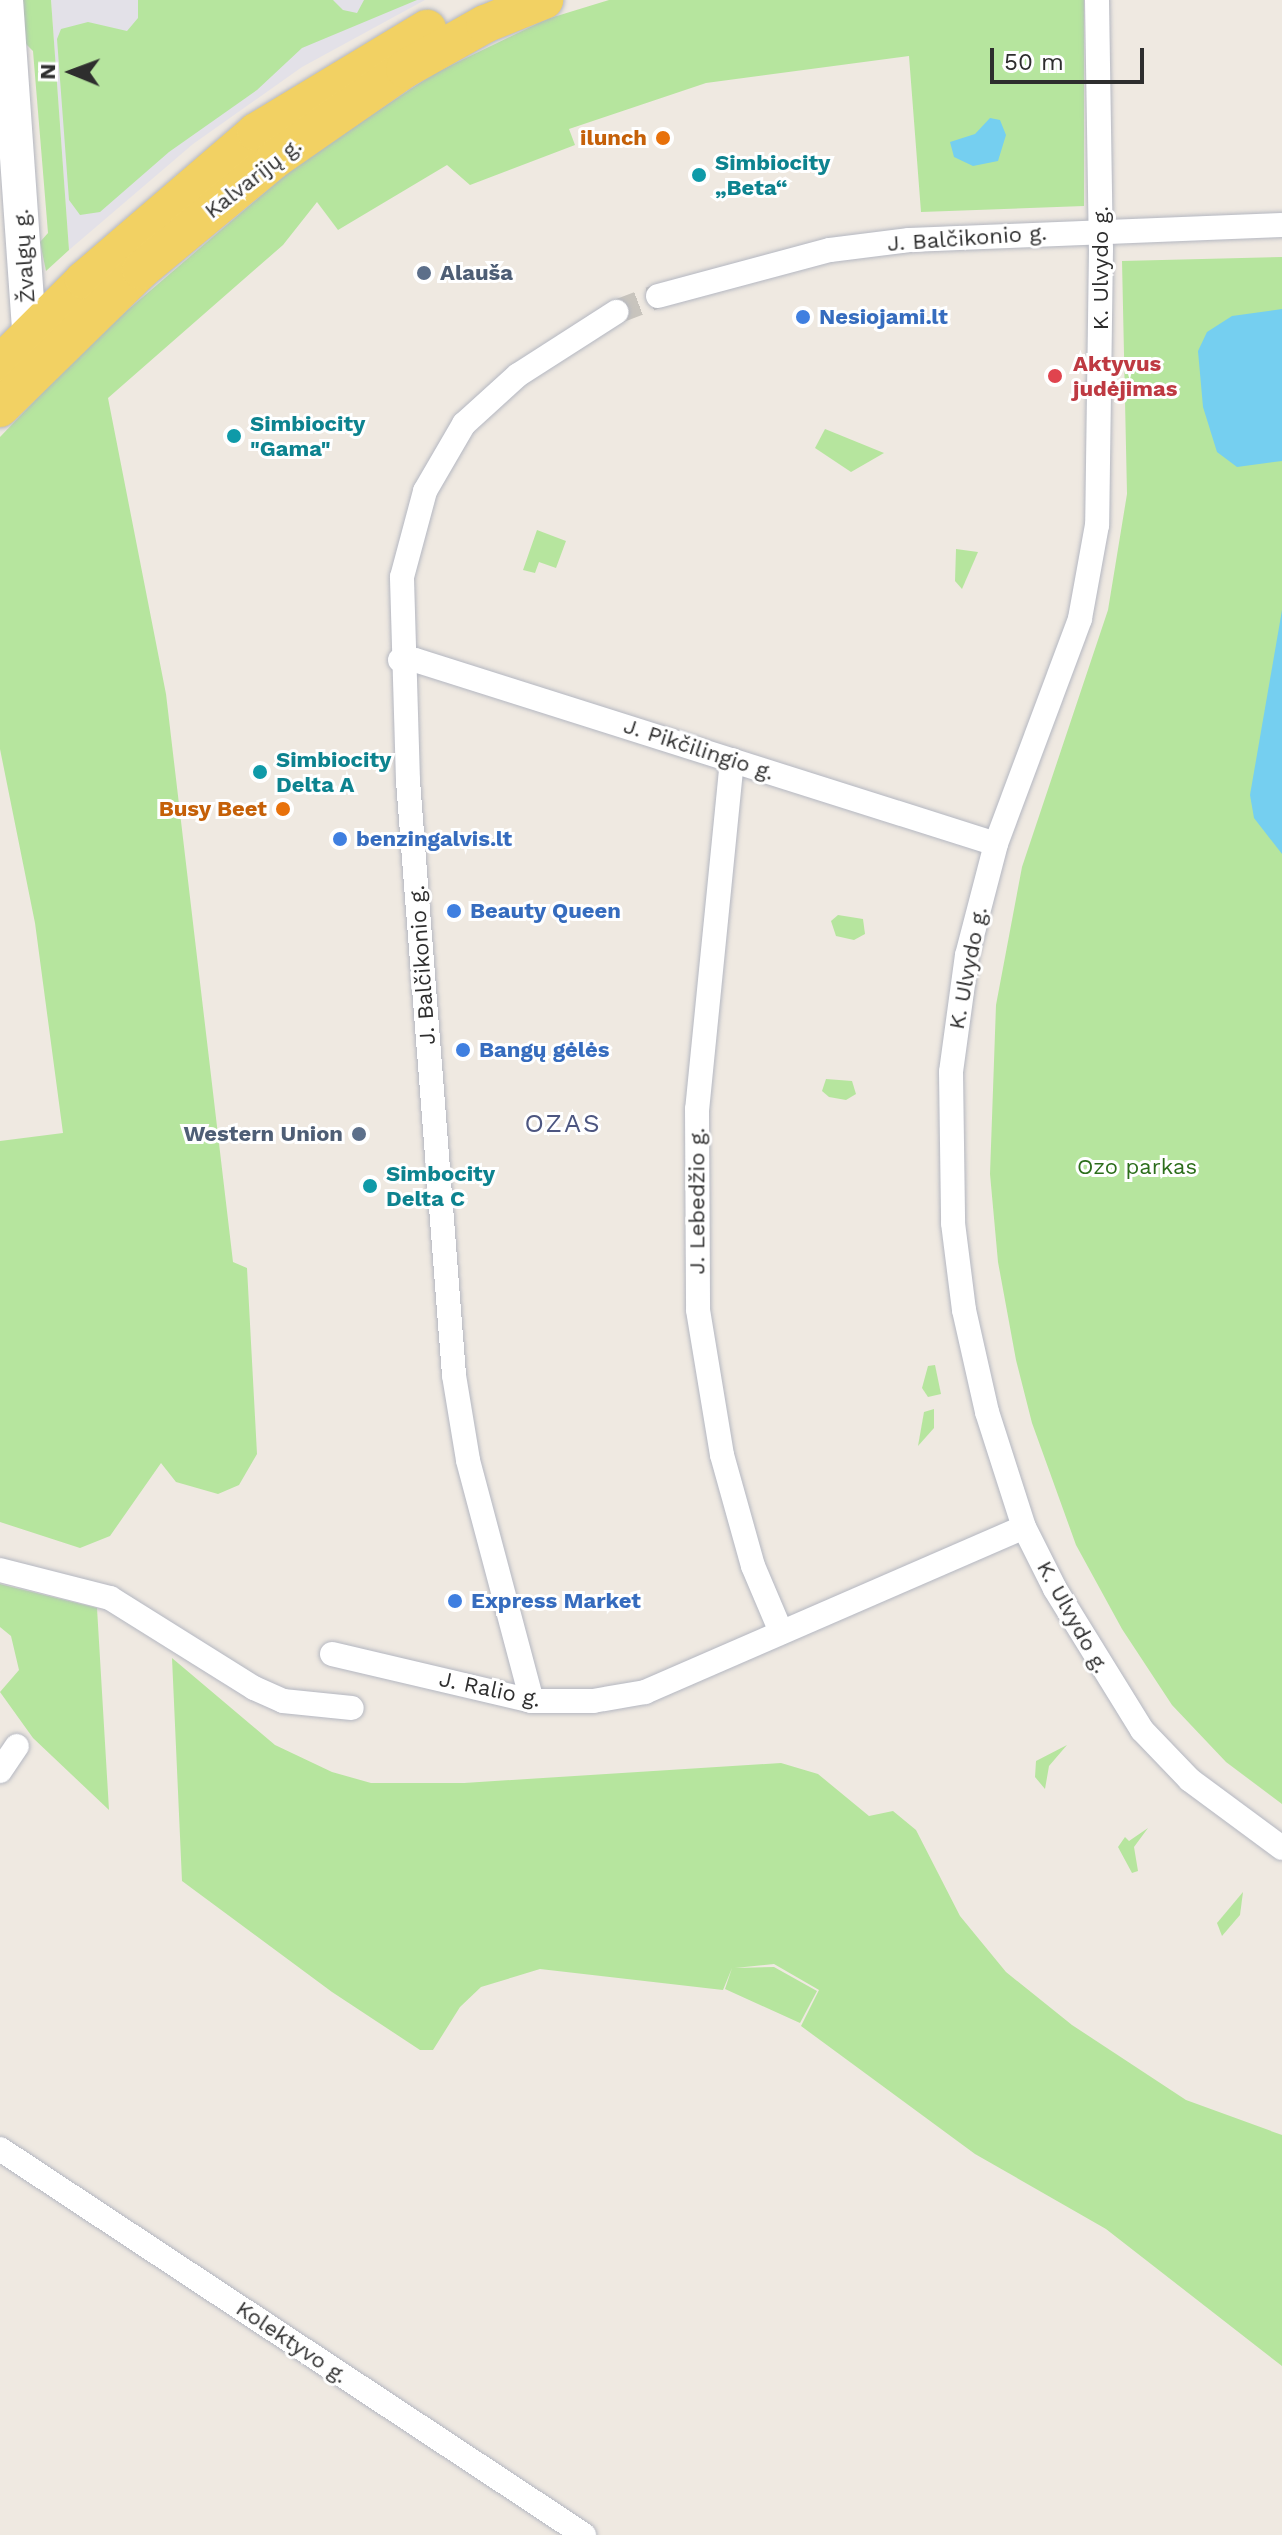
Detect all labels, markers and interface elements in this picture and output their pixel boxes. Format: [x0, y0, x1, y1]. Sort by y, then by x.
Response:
north arrow [32, 32, 112, 112]
scale bar [994, 32, 1148, 82]
text: 50 m [1004, 48, 1064, 76]
text: N [35, 63, 60, 80]
place label: ilunch [580, 125, 647, 151]
marker: ilunch [654, 129, 672, 147]
street label: Kalvarijų g. [199, 132, 307, 224]
place label: Simbiocity „Beta“ [715, 149, 830, 200]
marker: Simbiocity „Beta“ [690, 166, 708, 184]
street label: K. Ulvydo g. [1088, 206, 1114, 330]
street label: Žvalgų g. [8, 208, 40, 304]
street label: J. Balčikonio g. [886, 219, 1048, 257]
place label: Alauša [440, 260, 513, 286]
marker: Alauša [415, 264, 433, 282]
place label: Nesiojami.lt [819, 304, 948, 330]
marker: Nesiojami.lt [794, 308, 812, 326]
place label: Aktyvus judėjimas [1073, 350, 1177, 402]
marker: Aktyvus judėjimas [1044, 365, 1066, 387]
place label: Simbiocity "Gama" [250, 410, 365, 462]
marker: Simbiocity "Gama" [225, 427, 243, 445]
street label: J. Pikčilingio g. [620, 712, 778, 786]
place label: Simbiocity Delta A [276, 746, 391, 798]
marker: Simbiocity Delta A [251, 763, 269, 781]
place label: Busy Beet [158, 796, 267, 822]
marker: Busy Beet [274, 800, 292, 818]
place label: benzingalvis.lt [356, 826, 512, 852]
marker: benzingalvis.lt [331, 830, 349, 848]
street label: J. Balčikonio g. [403, 884, 441, 1046]
place label: Beauty Queen [470, 898, 621, 924]
marker: Beauty Queen [445, 902, 463, 920]
street label: K. Ulvydo g. [943, 904, 993, 1032]
place label: Bangų gėlės [479, 1037, 609, 1063]
marker: Bangų gėlės [454, 1041, 472, 1059]
district label: OZAS [524, 1108, 602, 1140]
place label: Western Union [184, 1121, 343, 1147]
marker: Western Union [350, 1125, 368, 1143]
street label: J. Lebedžio g. [684, 1128, 710, 1274]
park label: Ozo parkas [1077, 1154, 1197, 1180]
place label: Simbocity Delta C [386, 1160, 495, 1212]
marker: Simbocity Delta C [361, 1177, 379, 1195]
street label: K. Ulvydo g. [1031, 1556, 1115, 1678]
place label: Express Market [471, 1588, 641, 1614]
marker: Express Market [446, 1592, 464, 1610]
street label: J. Ralio g. [437, 1665, 543, 1713]
street label: Kolektyvo g. [231, 2295, 353, 2389]

